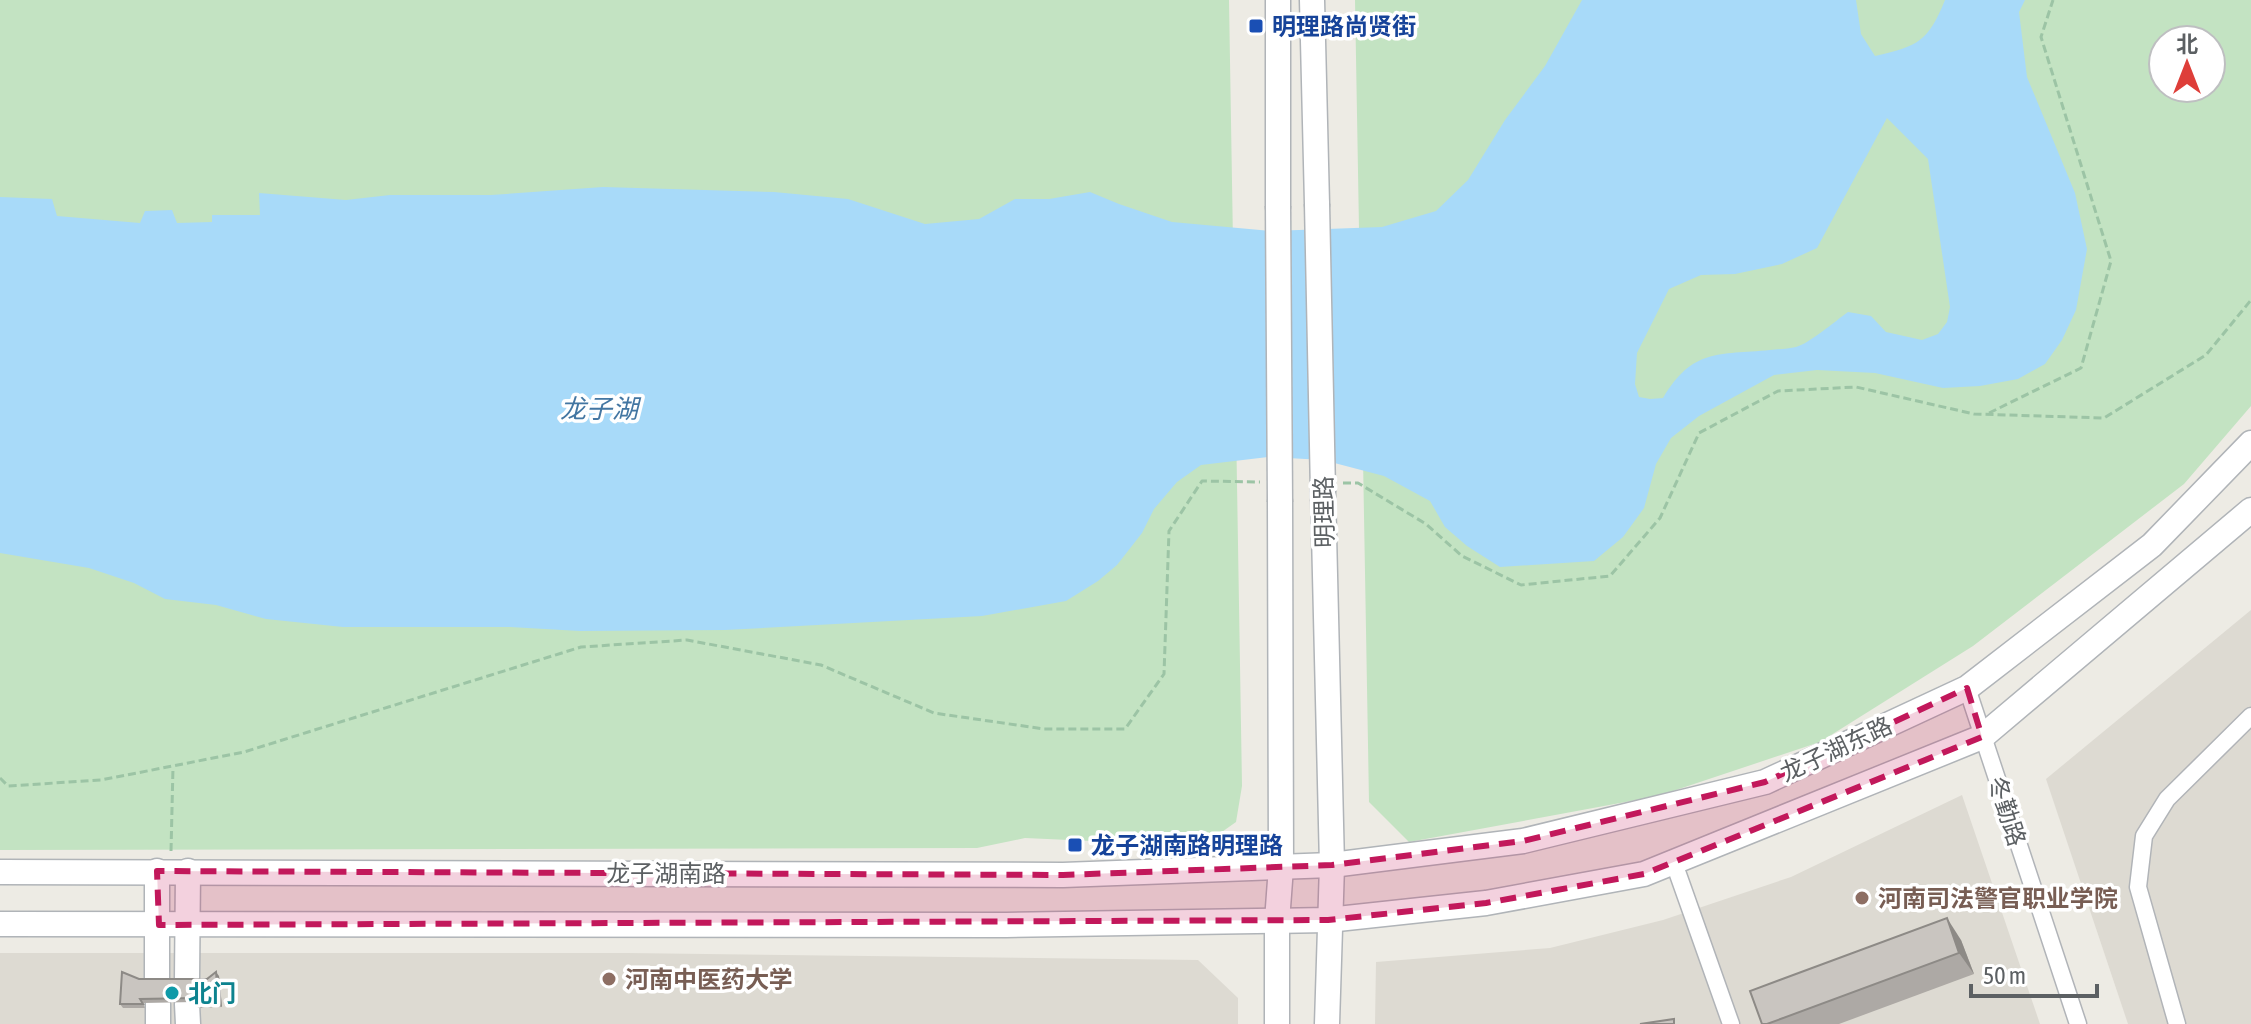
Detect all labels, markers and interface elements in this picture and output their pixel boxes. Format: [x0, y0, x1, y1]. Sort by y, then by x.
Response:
place label: 明理路尚贤街 [1272, 13, 1416, 40]
marker: 明理路尚贤街 [1247, 17, 1265, 35]
north arrow [2147, 24, 2227, 104]
text: 北 [2176, 31, 2198, 57]
water label: 龙子湖 [560, 394, 642, 424]
street label: 明理路 [1310, 476, 1338, 548]
street label: 龙子湖东路 [1776, 711, 1896, 787]
street label: 冬勤路 [1983, 773, 2031, 849]
place label: 龙子湖南路明理路 [1091, 832, 1283, 859]
marker: 龙子湖南路明理路 [1066, 836, 1084, 854]
street label: 龙子湖南路 [606, 860, 726, 887]
place label: 河南司法警官职业学院 [1878, 885, 2118, 912]
marker: 河南司法警官职业学院 [1853, 889, 1871, 907]
scale bar [1971, 948, 2097, 998]
text: 50 m [1983, 962, 2026, 989]
place label: 河南中医药大学 [625, 966, 793, 993]
marker: 河南中医药大学 [600, 970, 618, 988]
place label: 北门 [188, 980, 236, 1007]
marker: 北门 [163, 984, 181, 1002]

